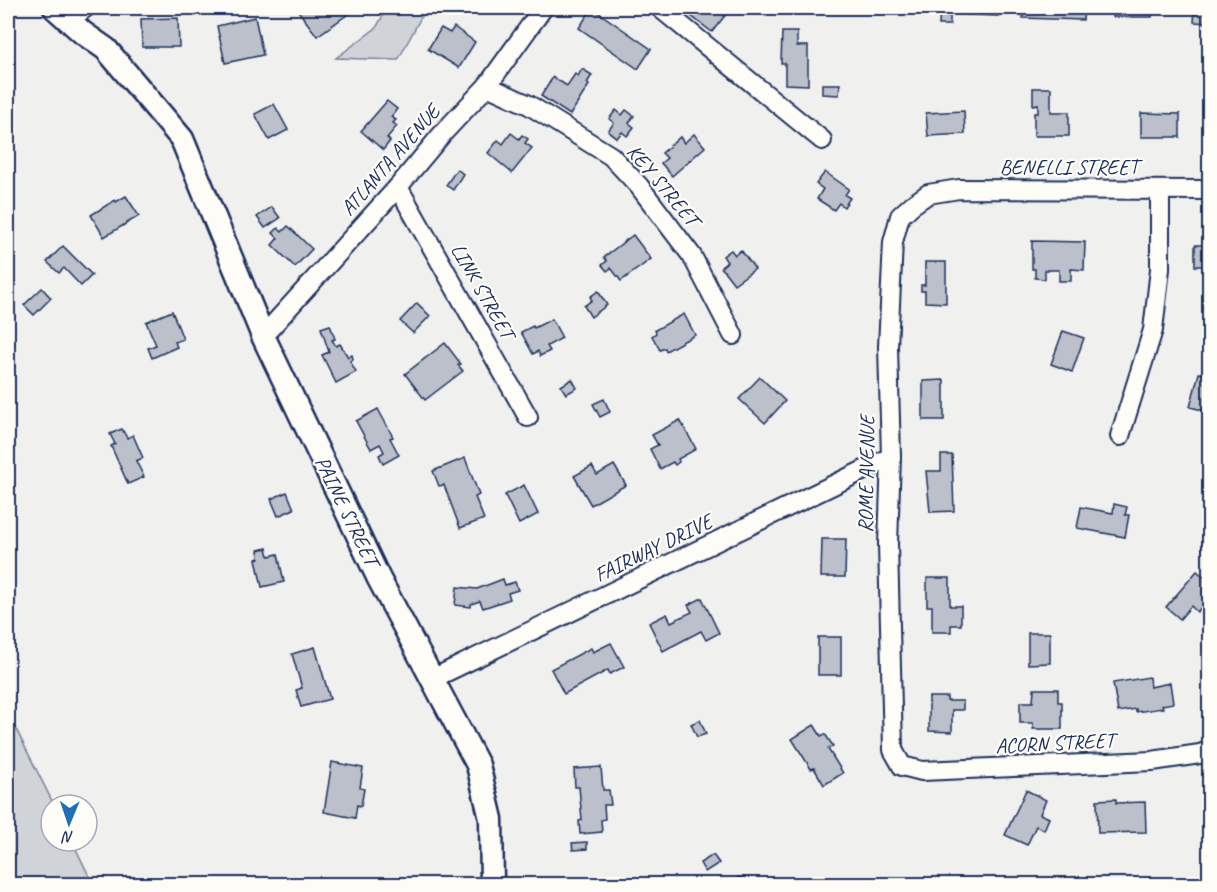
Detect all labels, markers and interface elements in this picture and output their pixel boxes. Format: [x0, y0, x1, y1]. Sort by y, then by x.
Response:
street label: ATLANTA AVENUE [335, 97, 447, 221]
street label: KEY STREET [621, 139, 708, 235]
street label: BENELLI STREET [1000, 154, 1144, 180]
street label: LINK STREET [445, 239, 523, 347]
street label: ROME AVENUE [852, 413, 880, 533]
street label: PAINE STREET [309, 452, 387, 575]
street label: FAIRWAY DRIVE [590, 507, 718, 588]
street label: ACORN STREET [995, 727, 1120, 759]
north arrow [39, 793, 99, 853]
text: N [60, 827, 74, 847]

